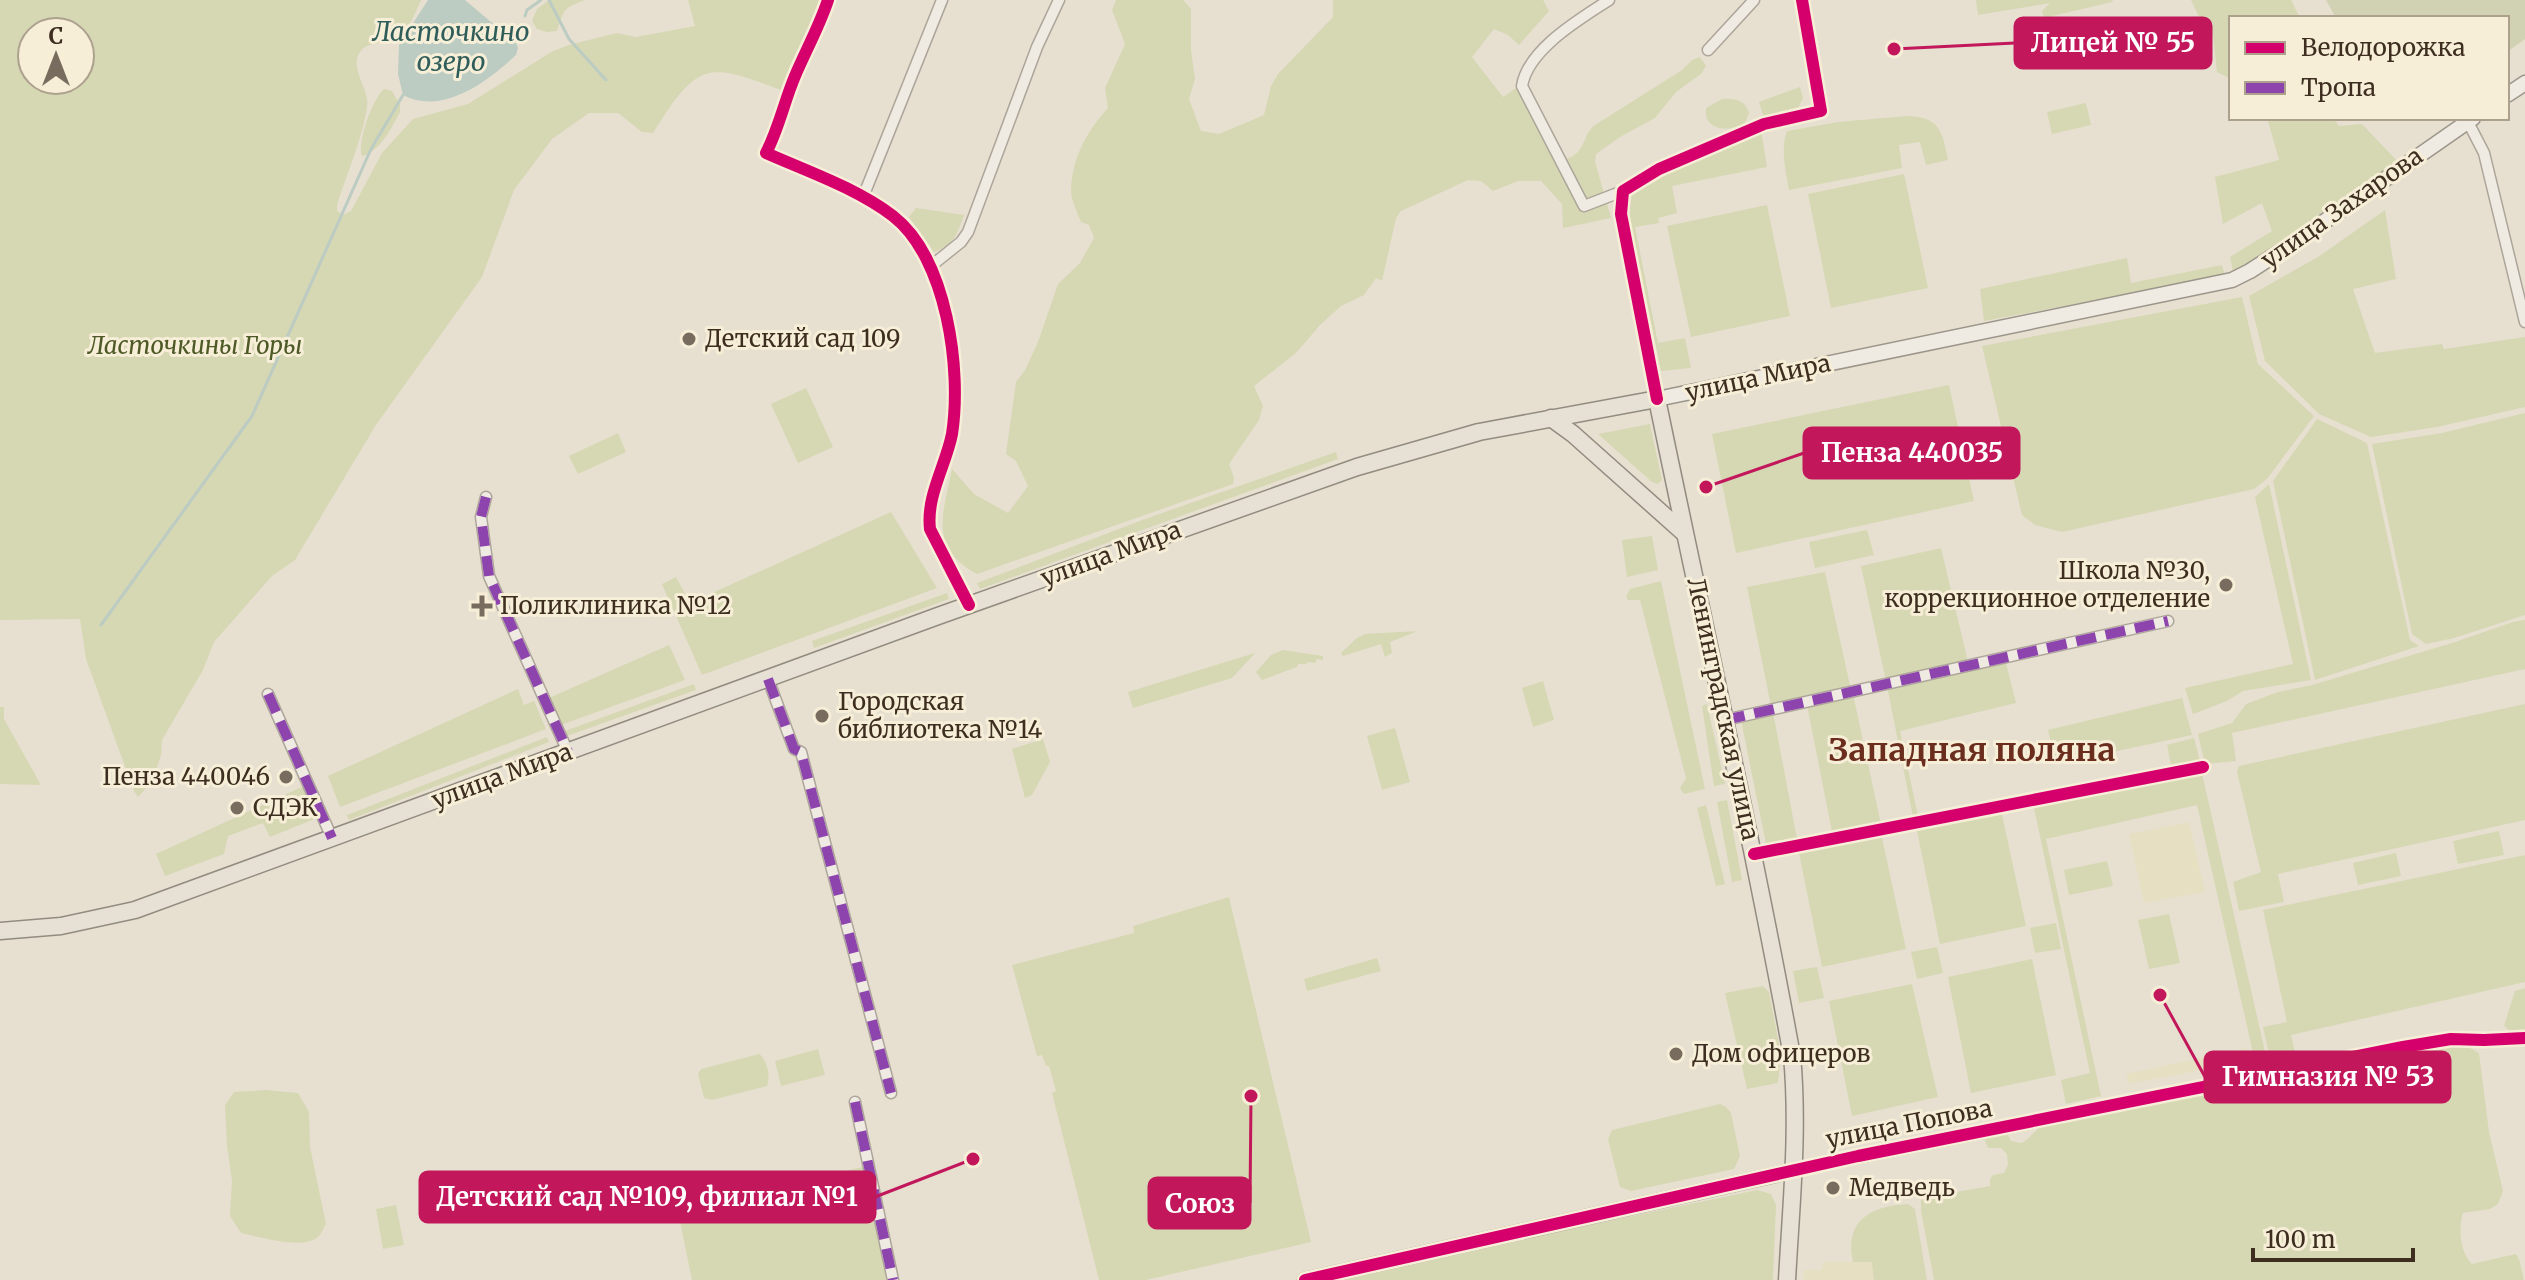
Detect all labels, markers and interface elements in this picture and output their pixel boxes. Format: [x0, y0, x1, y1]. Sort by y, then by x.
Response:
water label: Ласточкино озеро [371, 15, 530, 78]
north arrow [16, 16, 96, 96]
legend [2229, 16, 2509, 120]
callout: Лицей № 55 [2015, 18, 2211, 68]
text: С [49, 22, 63, 50]
text: Лицей № 55 [2031, 26, 2195, 59]
text: Велодорожка [2301, 32, 2466, 63]
text: Тропа [2301, 72, 2376, 103]
street label: улица Захарова [2255, 140, 2429, 275]
place label: Детский сад 109 [705, 323, 901, 354]
park label: Ласточкины Горы [87, 330, 302, 361]
marker: Детский сад 109 [680, 330, 698, 348]
street label: улица Мира [1683, 347, 1833, 408]
callout: Пенза 440035 [1804, 428, 2019, 478]
text: Пенза 440035 [1821, 436, 2003, 469]
street label: улица Мира [1036, 514, 1185, 593]
place label: Школа №30, коррекционное отделение [1884, 555, 2210, 614]
street label: Ленинградская улица [1680, 575, 1767, 843]
marker: Школа №30, коррекционное отделение [2217, 576, 2235, 594]
place label: Поликлиника №12 [500, 590, 732, 621]
marker: Поликлиника №12 [471, 595, 493, 617]
place label: Городская библиотека №14 [838, 686, 1042, 745]
marker: Городская библиотека №14 [813, 707, 831, 725]
district label: Западная поляна [1829, 730, 2115, 770]
street label: улица Мира [427, 736, 576, 815]
place label: Пенза 440046 [102, 761, 270, 792]
marker: Пенза 440046 [277, 768, 295, 786]
place label: СДЭК [253, 792, 318, 823]
marker: СДЭК [228, 799, 246, 817]
place label: Дом офицеров [1692, 1038, 1870, 1069]
marker: Дом офицеров [1667, 1045, 1685, 1063]
callout: Гимназия № 53 [2205, 1052, 2450, 1102]
text: Гимназия № 53 [2221, 1060, 2435, 1093]
street label: улица Попова [1823, 1092, 1995, 1155]
callout: Детский сад №109, филиал №1 [420, 1172, 875, 1222]
place label: Медведь [1849, 1172, 1955, 1203]
callout: Союз [1149, 1178, 1250, 1228]
marker: Медведь [1824, 1179, 1842, 1197]
text: Детский сад №109, филиал №1 [436, 1180, 858, 1213]
text: Союз [1165, 1187, 1235, 1220]
scale bar [2253, 1212, 2413, 1262]
text: 100 m [2265, 1224, 2336, 1255]

